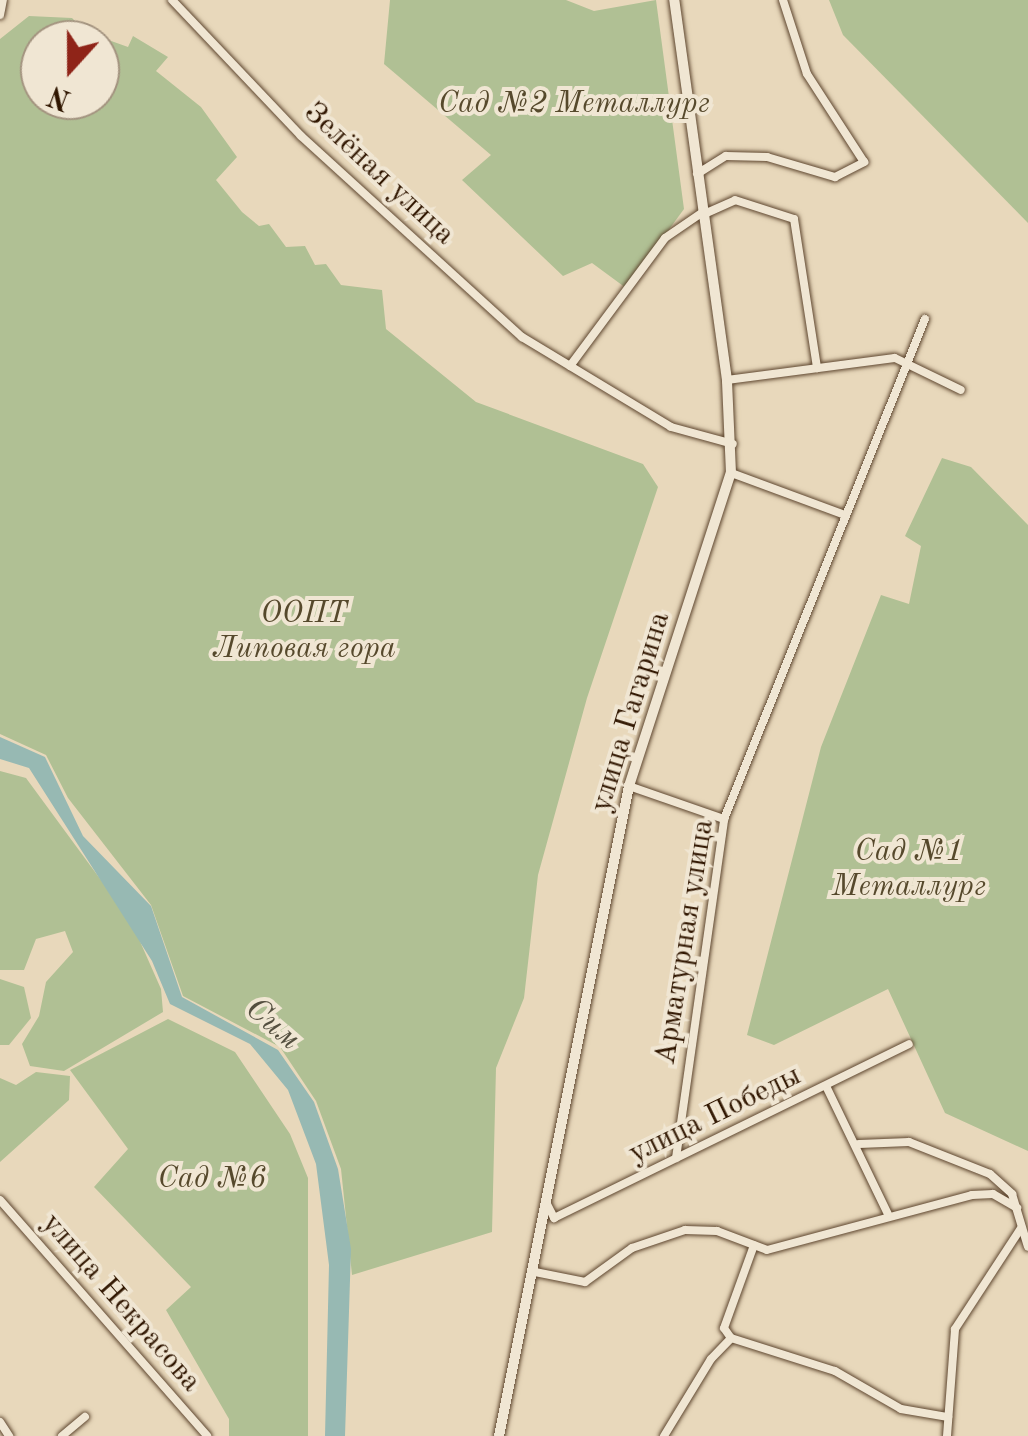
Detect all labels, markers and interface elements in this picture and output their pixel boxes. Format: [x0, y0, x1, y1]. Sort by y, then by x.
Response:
north arrow [20, 20, 120, 120]
text: N [45, 79, 75, 113]
park label: Сад №2 Металлург [438, 86, 710, 122]
street label: Зелёная улица [296, 95, 462, 253]
park label: ООПТ Липовая гора [212, 596, 396, 666]
street label: улица Гагарина [583, 607, 679, 817]
street label: Арматурная улица [648, 817, 722, 1067]
park label: Сад №1 Металлург [832, 834, 986, 904]
water label: Сим [236, 990, 308, 1060]
street label: улица Победы [623, 1058, 807, 1172]
park label: Сад №6 [158, 1161, 266, 1197]
street label: улица Некрасова [34, 1206, 208, 1400]

